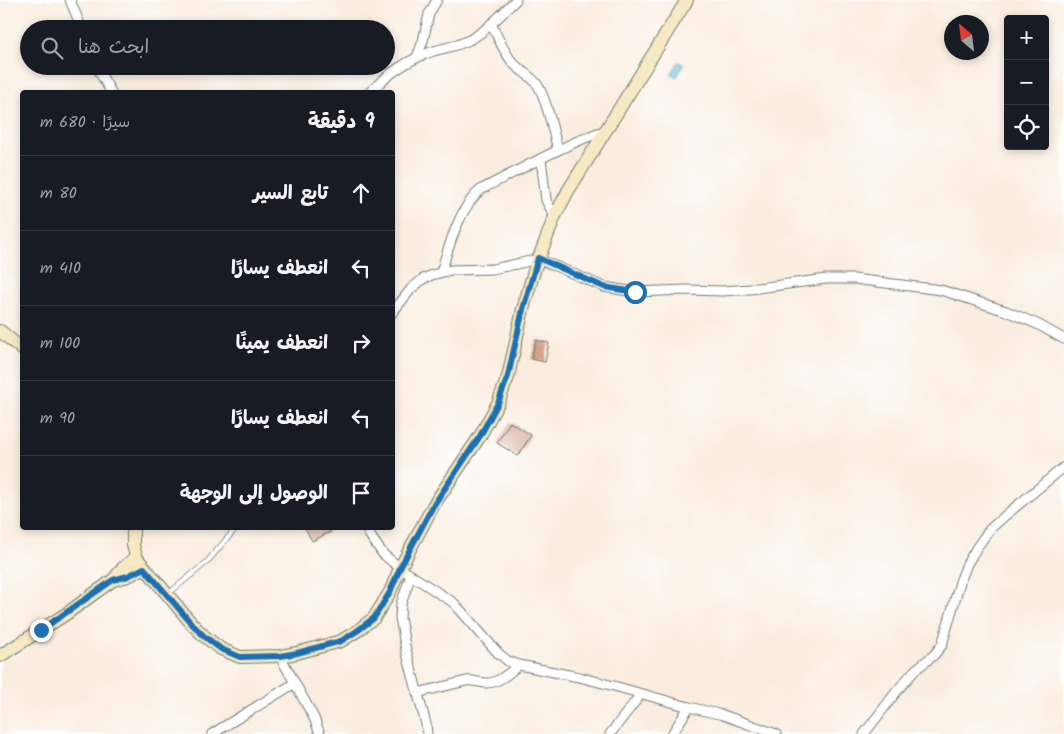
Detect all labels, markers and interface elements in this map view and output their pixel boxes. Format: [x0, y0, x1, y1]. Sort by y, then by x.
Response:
north arrow [944, 15, 989, 60]
map controls [1004, 15, 1049, 150]
button: + [1004, 15, 1049, 60]
search box [20, 20, 395, 75]
text: ابحث هنا [78, 33, 149, 63]
icon: search [38, 34, 66, 62]
button: − [1004, 60, 1049, 105]
button: locate [1004, 105, 1049, 150]
text: 9 دقيقة [308, 106, 375, 139]
text: سيرًا · 680 m [40, 110, 130, 135]
text: تابع السير [253, 179, 328, 209]
icon: ahead [347, 179, 375, 207]
text: 80 m [40, 181, 77, 206]
text: انعطف يسارًا [231, 254, 328, 284]
icon: left [347, 254, 375, 282]
text: 410 m [40, 256, 81, 281]
route start [624, 281, 647, 304]
text: انعطف يمينًا [236, 329, 328, 359]
icon: right [347, 329, 375, 357]
text: 100 m [40, 331, 80, 356]
text: انعطف يسارًا [231, 404, 328, 434]
icon: left [347, 404, 375, 432]
text: 90 m [40, 406, 75, 431]
text: الوصول إلى الوجهة [180, 479, 328, 509]
icon: arrive [347, 479, 375, 507]
route end [30, 619, 53, 642]

